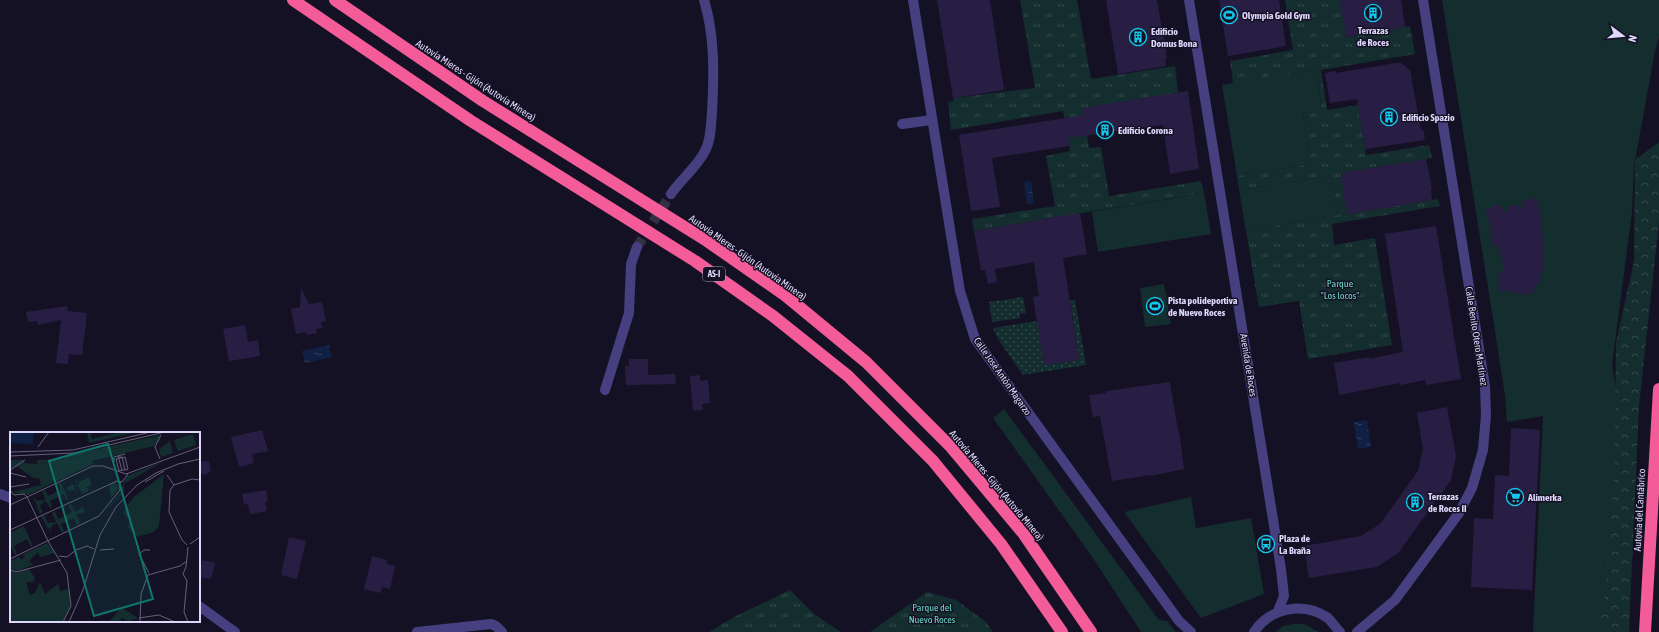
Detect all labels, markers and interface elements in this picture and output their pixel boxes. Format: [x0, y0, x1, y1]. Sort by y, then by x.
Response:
building icon: Terrazas de Roces [1363, 3, 1383, 23]
sports icon: Olympia Gold Gym [1219, 5, 1239, 25]
place label: Olympia Gold Gym [1242, 10, 1310, 21]
north arrow [1603, 16, 1643, 56]
place label: Terrazas de Roces [1357, 25, 1390, 48]
place label: Edificio Domus Bona [1151, 26, 1198, 49]
building icon: Edificio Domus Bona [1128, 27, 1148, 47]
text: N [1626, 34, 1639, 44]
street label: Autovía Mieres - Gijón (Autovía Minera) [414, 38, 538, 123]
building icon: Edificio Spazio [1379, 107, 1399, 127]
place label: Edificio Spazio [1402, 112, 1455, 123]
building icon: Edificio Corona [1095, 120, 1115, 140]
place label: Edificio Corona [1118, 125, 1173, 136]
street label: Autovía Mieres - Gijón (Autovía Minera) [687, 213, 808, 302]
road number: AS-I [703, 267, 725, 281]
park label: Parque "Los locos" [1320, 278, 1360, 301]
street label: Calle Benito Otero Martínez [1463, 286, 1490, 387]
place label: Pista polideportiva de Nuevo Roces [1168, 295, 1238, 318]
sports icon: Pista polideportiva de Nuevo Roces [1145, 296, 1165, 316]
street label: Avenida de Roces [1238, 333, 1259, 398]
street label: Calle José Antón Magarzo [972, 335, 1034, 417]
street label: Autovía Mieres - Gijón (Autovía Minera) [947, 428, 1046, 543]
inset map [10, 432, 200, 622]
street label: Autovía del Cantábrico [1632, 468, 1647, 552]
supermarket icon: Alimerka [1505, 487, 1525, 507]
place label: Terrazas de Roces II [1428, 491, 1467, 514]
building icon: Terrazas de Roces II [1405, 492, 1425, 512]
place label: Alimerka [1527, 492, 1562, 503]
place label: Plaza de La Braña [1279, 533, 1311, 556]
bus stop icon: Plaza de La Braña [1256, 534, 1276, 554]
park label: Parque del Nuevo Roces [909, 602, 956, 625]

